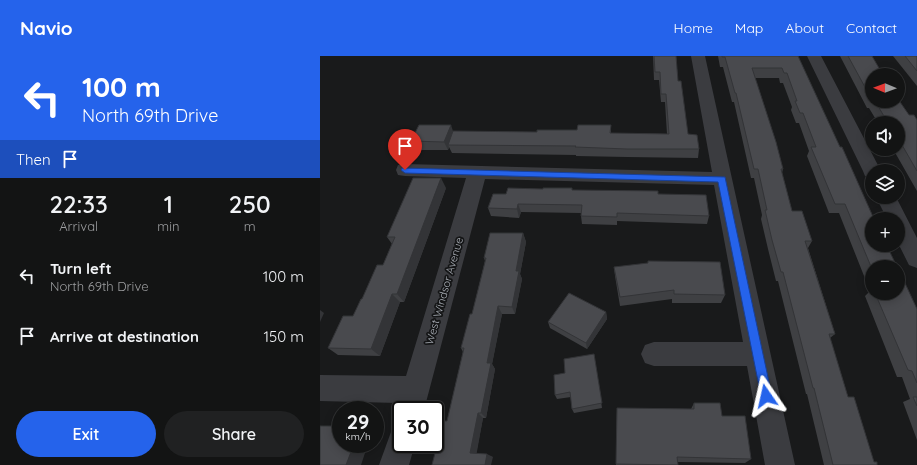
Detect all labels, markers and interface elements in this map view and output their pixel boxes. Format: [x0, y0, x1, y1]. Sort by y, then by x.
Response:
text: Navio [20, 16, 73, 40]
text: Home [674, 19, 713, 37]
text: Map [735, 19, 763, 37]
text: About [785, 19, 824, 37]
text: Contact [846, 19, 897, 37]
north arrow [865, 68, 905, 108]
map controls [865, 68, 905, 300]
text: 100 m [82, 69, 161, 104]
icon: left [16, 72, 68, 124]
text: North 69th Drive [82, 104, 218, 127]
button: sound [865, 116, 905, 156]
pin [388, 129, 422, 170]
icon: arrive [394, 135, 416, 157]
icon: arrive [59, 148, 81, 170]
text: Then [16, 150, 51, 169]
button: layers [865, 164, 905, 204]
text: 22:33 [49, 189, 108, 219]
text: 1 [164, 189, 173, 219]
text: 250 [229, 189, 271, 219]
button: + [865, 212, 905, 252]
text: Arrival [59, 218, 98, 234]
text: min [157, 218, 179, 234]
text: m [244, 218, 256, 234]
street label: West Windsor Avenue [422, 236, 466, 346]
text: Turn left [50, 259, 112, 278]
button: − [865, 260, 905, 300]
icon: left [16, 265, 38, 287]
text: 100 m [263, 267, 304, 286]
text: North 69th Drive [50, 278, 149, 294]
icon: arrive [16, 325, 38, 347]
text: Arrive at destination [50, 327, 199, 346]
text: 150 m [264, 327, 304, 346]
position arrow [745, 375, 787, 417]
speed limit sign: 30 [392, 401, 444, 453]
text: 29 [347, 409, 369, 434]
button: Exit [16, 411, 156, 457]
button: Share [164, 411, 304, 457]
text: km/h [345, 430, 371, 443]

